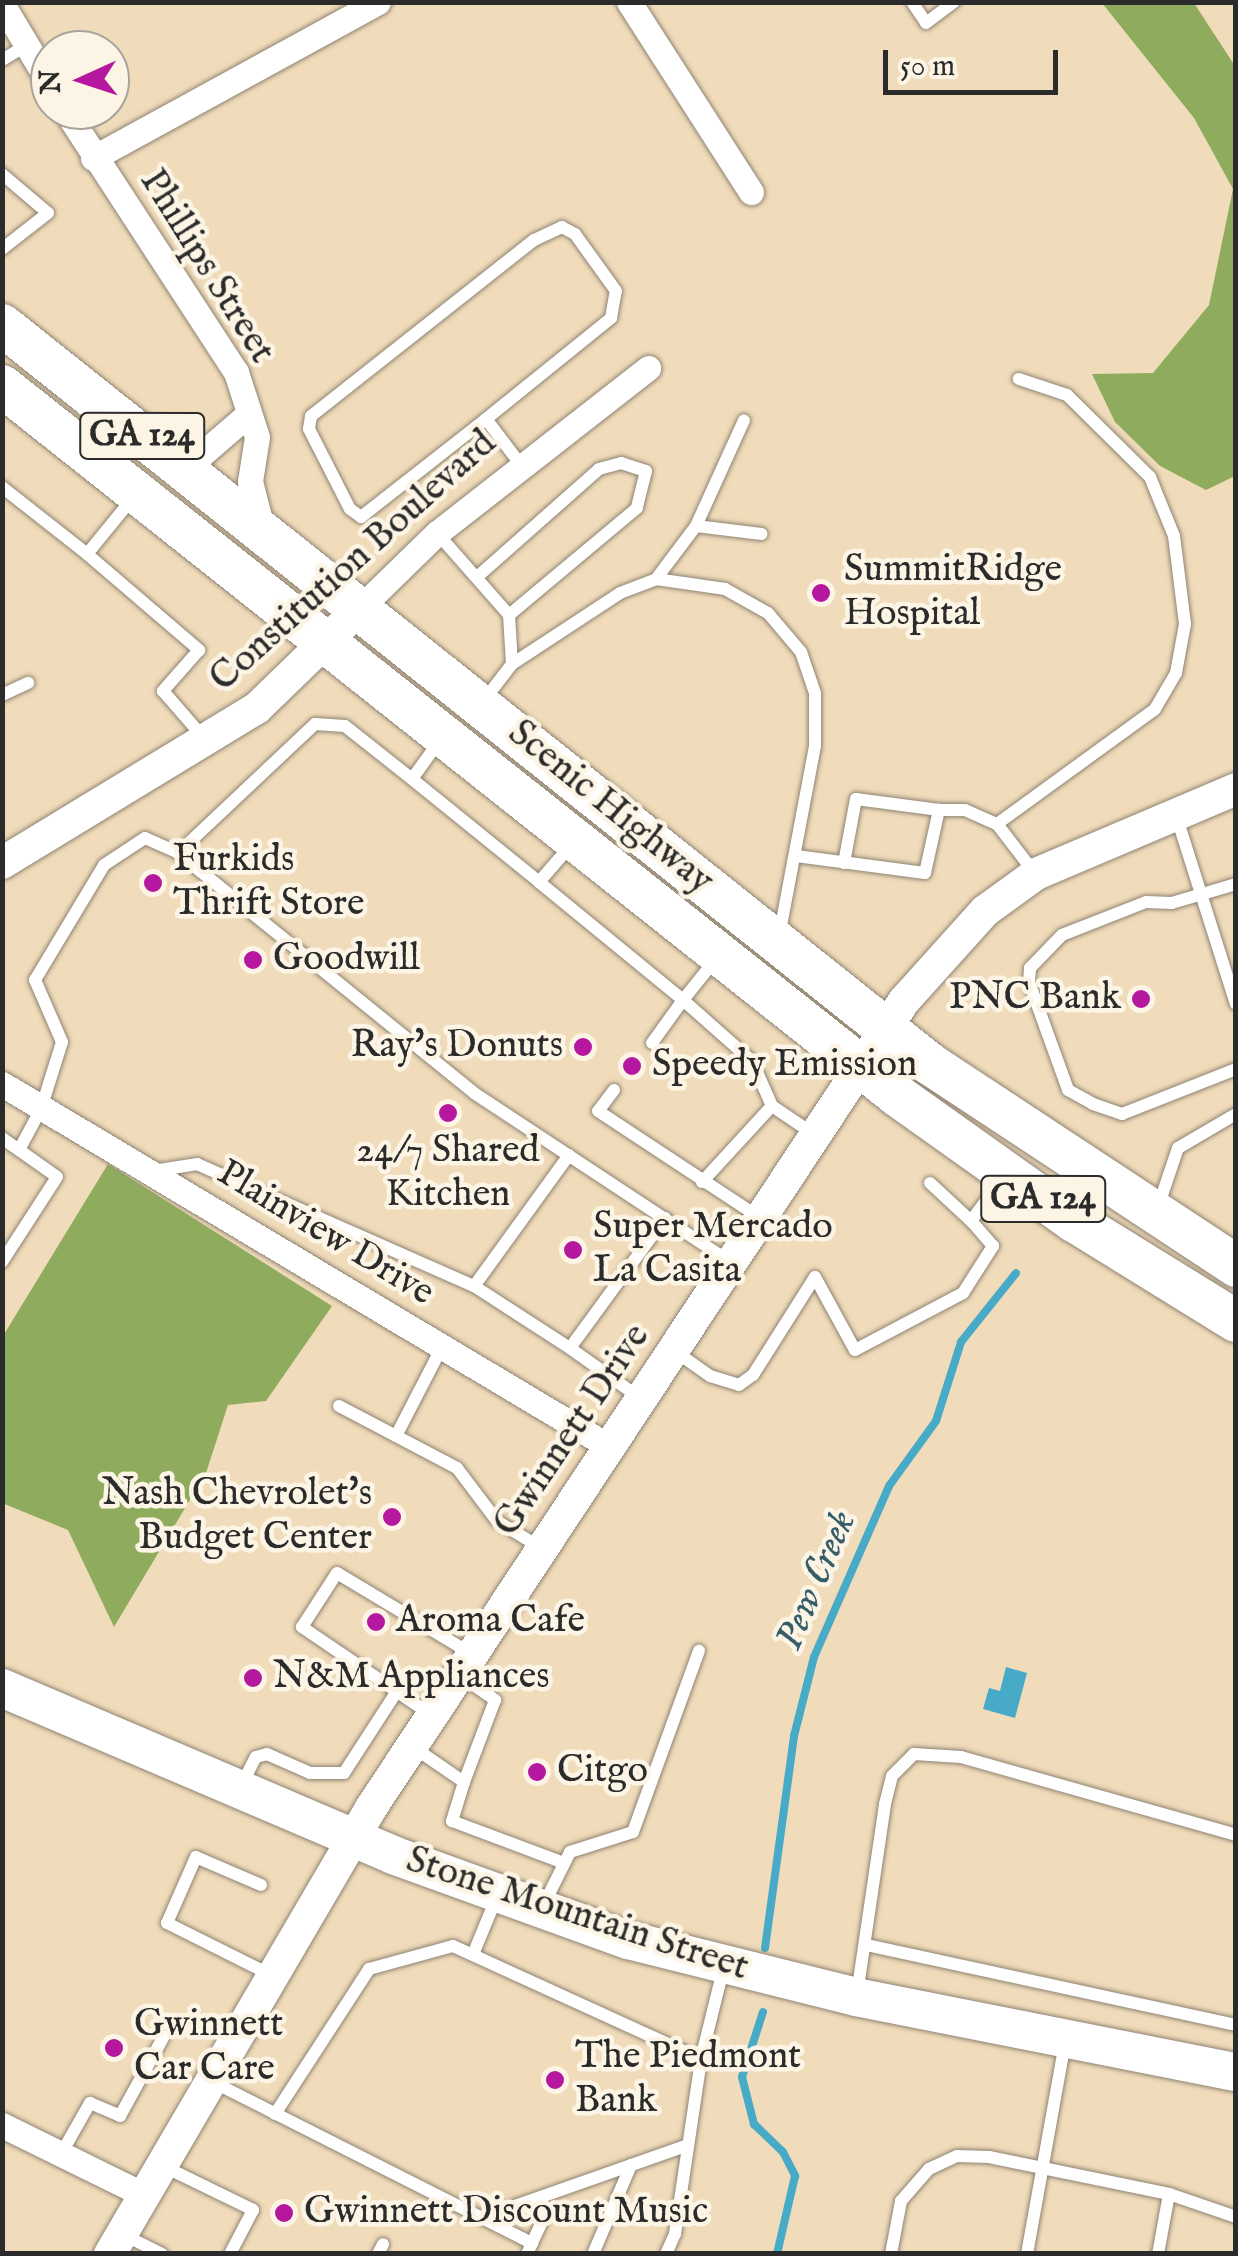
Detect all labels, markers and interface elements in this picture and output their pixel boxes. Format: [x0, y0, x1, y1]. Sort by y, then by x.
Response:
north arrow [30, 30, 130, 130]
scale bar [888, 30, 1063, 92]
text: 50 m [900, 48, 955, 86]
text: N [33, 68, 70, 95]
street label: Phillips Street [128, 162, 284, 372]
road number: GA 124 [77, 406, 207, 466]
street label: Constitution Boulevard [202, 422, 506, 702]
place label: SummitRidge Hospital [844, 548, 1062, 638]
marker: SummitRidge Hospital [808, 580, 834, 606]
street label: Scenic Highway [498, 711, 722, 905]
place label: Furkids Thrift Store [173, 838, 364, 928]
marker: Furkids Thrift Store [142, 872, 164, 894]
place label: Goodwill [273, 937, 420, 983]
marker: Goodwill [242, 949, 264, 971]
place label: PNC Bank [949, 976, 1121, 1022]
marker: PNC Bank [1130, 988, 1152, 1010]
place label: Ray's Donuts [351, 1024, 563, 1070]
marker: Ray's Donuts [572, 1036, 594, 1058]
place label: Speedy Emission [652, 1043, 917, 1089]
marker: Speedy Emission [621, 1055, 643, 1077]
marker: 24/7 Shared Kitchen [437, 1102, 459, 1124]
place label: 24/7 Shared Kitchen [356, 1129, 540, 1218]
street label: Plainview Drive [208, 1151, 442, 1317]
road number: GA 124 [978, 1169, 1108, 1229]
place label: Super Mercado La Casita [593, 1205, 833, 1294]
marker: Super Mercado La Casita [562, 1239, 584, 1261]
street label: Gwinnett Drive [485, 1316, 661, 1546]
place label: Nash Chevrolet's Budget Center [102, 1472, 372, 1562]
water label: Pew Creek [766, 1504, 868, 1658]
marker: Nash Chevrolet's Budget Center [381, 1506, 403, 1528]
place label: Aroma Cafe [396, 1599, 585, 1645]
marker: Aroma Cafe [365, 1611, 387, 1633]
place label: N&M Appliances [273, 1655, 550, 1701]
marker: N&M Appliances [242, 1667, 264, 1689]
place label: Citgo [557, 1749, 648, 1795]
marker: Citgo [526, 1761, 548, 1783]
street label: Stone Mountain Street [400, 1838, 754, 1992]
place label: Gwinnett Car Care [134, 2003, 283, 2092]
place label: The Piedmont Bank [575, 2035, 801, 2124]
marker: Gwinnett Car Care [103, 2037, 125, 2059]
marker: The Piedmont Bank [544, 2069, 566, 2091]
place label: Gwinnett Discount Music [304, 2190, 708, 2236]
marker: Gwinnett Discount Music [273, 2202, 295, 2224]

